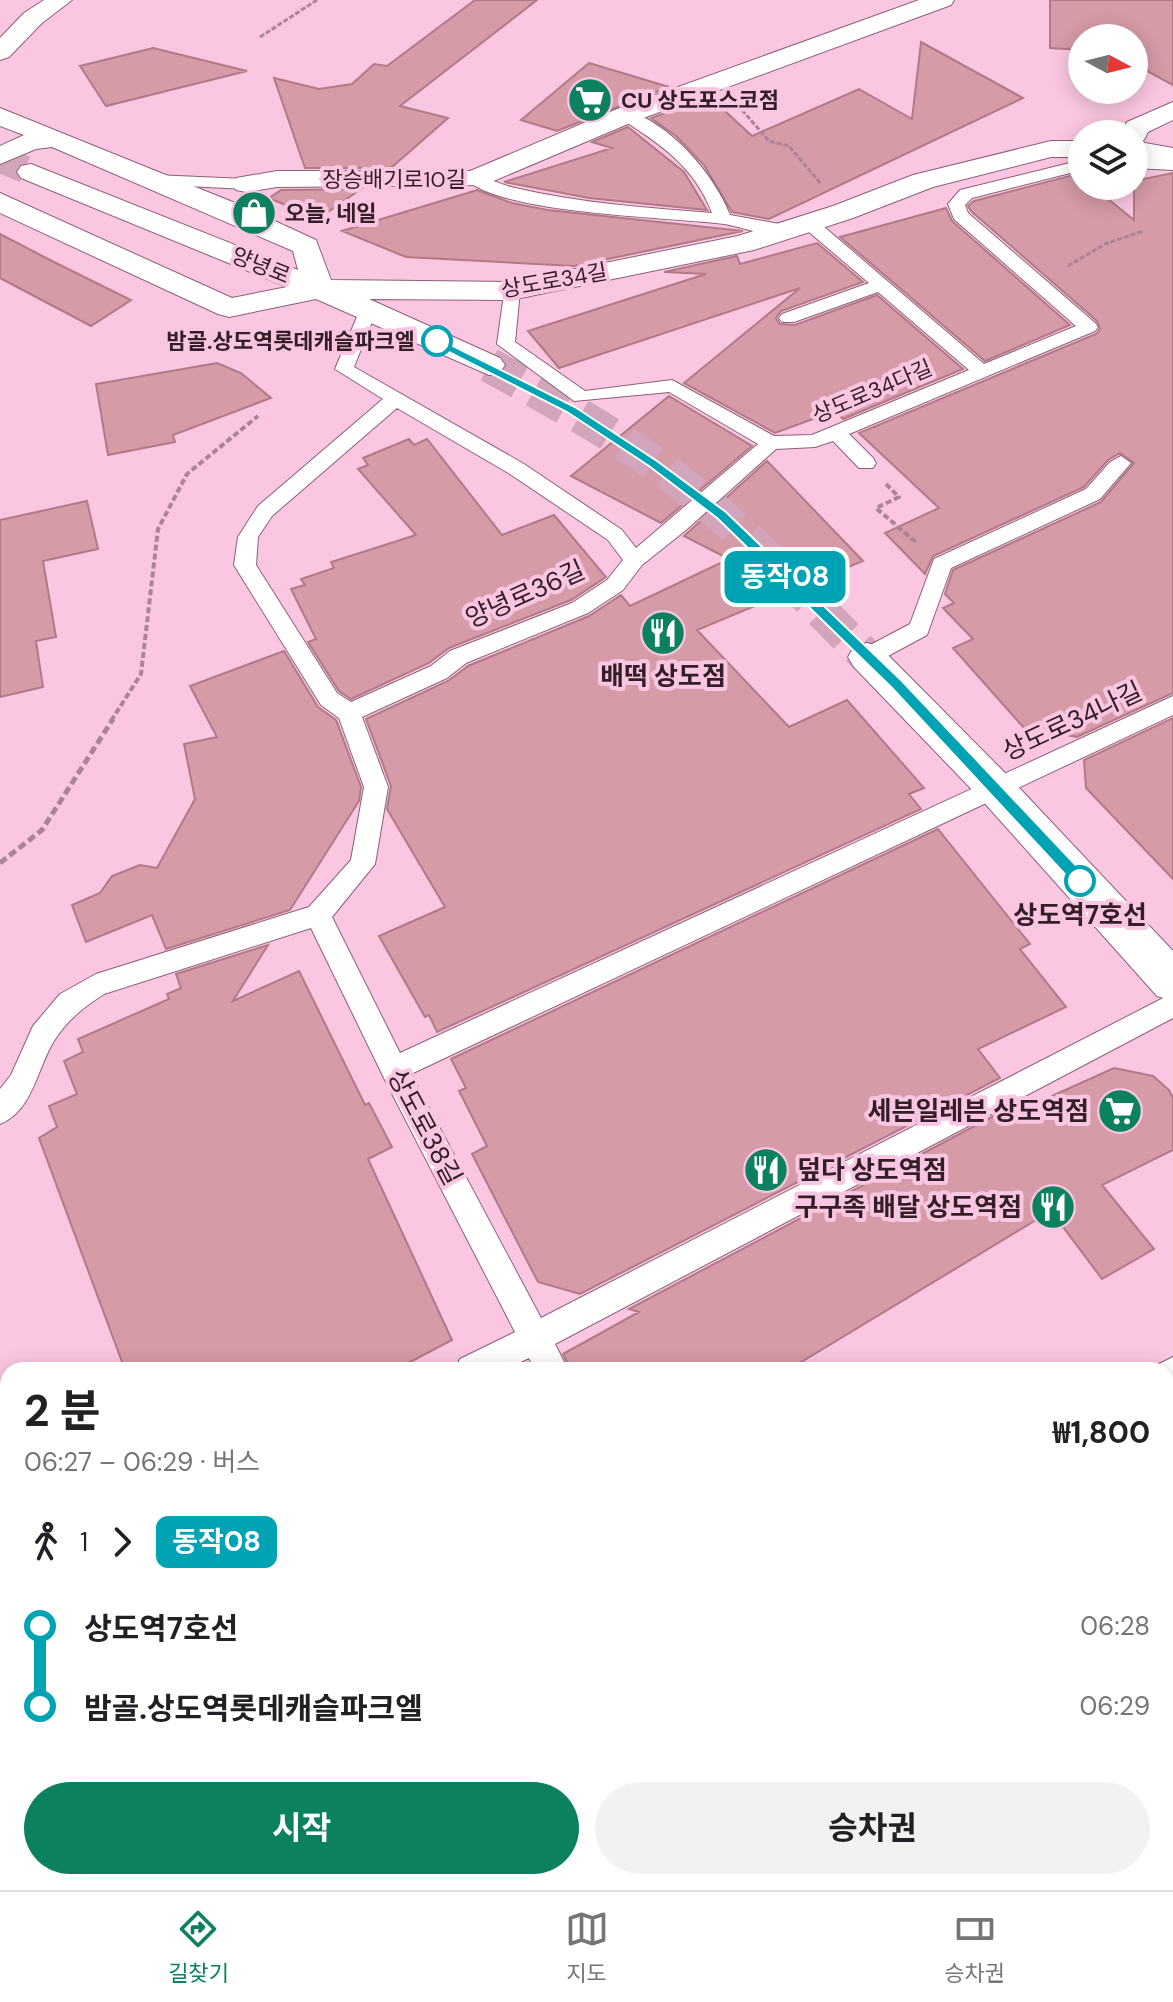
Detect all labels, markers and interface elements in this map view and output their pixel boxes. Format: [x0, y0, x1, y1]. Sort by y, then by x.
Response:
north arrow [1068, 24, 1148, 104]
map controls [1068, 24, 1148, 200]
supermarket icon: CU 상도포스코점 [566, 76, 614, 124]
place label: CU 상도포스코점 [621, 86, 779, 115]
button: layers [1068, 120, 1148, 200]
street label: 장승배기로10길 [322, 165, 466, 194]
shop icon: 오늘, 네일 [230, 189, 278, 237]
place label: 오늘, 네일 [285, 199, 377, 228]
street label: 양녕로 [227, 241, 294, 290]
street label: 상도로34길 [499, 257, 609, 304]
marker: 밤골.상도역롯데캐슬파크엘 [422, 326, 452, 356]
place label: 밤골.상도역롯데캐슬파크엘 [167, 327, 415, 356]
street label: 상도로34다길 [808, 353, 937, 430]
line badge: 동작08 [729, 551, 841, 603]
street label: 양녕로36길 [460, 553, 590, 635]
text: 동작08 [741, 558, 829, 595]
restaurant icon: 배떡 상도점 [639, 609, 687, 657]
place label: 배떡 상도점 [600, 659, 726, 693]
street label: 상도로34나길 [997, 674, 1147, 768]
marker: 상도역7호선 [1065, 866, 1095, 896]
place label: 상도역7호선 [1013, 898, 1147, 932]
street label: 상도로38길 [380, 1063, 470, 1191]
supermarket icon: 세븐일레븐 상도역점 [1096, 1087, 1144, 1135]
place label: 세븐일레븐 상도역점 [868, 1094, 1089, 1128]
restaurant icon: 덮다 상도역점 [742, 1146, 790, 1194]
place label: 덮다 상도역점 [797, 1153, 947, 1187]
restaurant icon: 구구족 배달 상도역점 [1029, 1183, 1077, 1231]
place label: 구구족 배달 상도역점 [794, 1190, 1022, 1224]
text: 2 분 [24, 1382, 100, 1440]
text: ₩1,800 [1053, 1413, 1150, 1452]
text: 06:27 – 06:29 · 버스 [24, 1445, 260, 1479]
icon: walk [24, 1520, 68, 1564]
icon: forward [100, 1520, 144, 1564]
text: 동작08 [172, 1523, 261, 1560]
text: 1 [80, 1525, 88, 1559]
text: 상도역7호선 [84, 1609, 238, 1648]
text: 06:28 [1080, 1609, 1150, 1643]
text: 밤골.상도역롯데캐슬파크엘 [84, 1689, 423, 1728]
text: 06:29 [1080, 1689, 1150, 1723]
button: 시작 [24, 1782, 579, 1874]
button: 승차권 [595, 1782, 1150, 1874]
tab: 길찾기 [168, 1907, 229, 1988]
tab: 지도 [565, 1907, 609, 1988]
tab: 승차권 [944, 1907, 1005, 1988]

